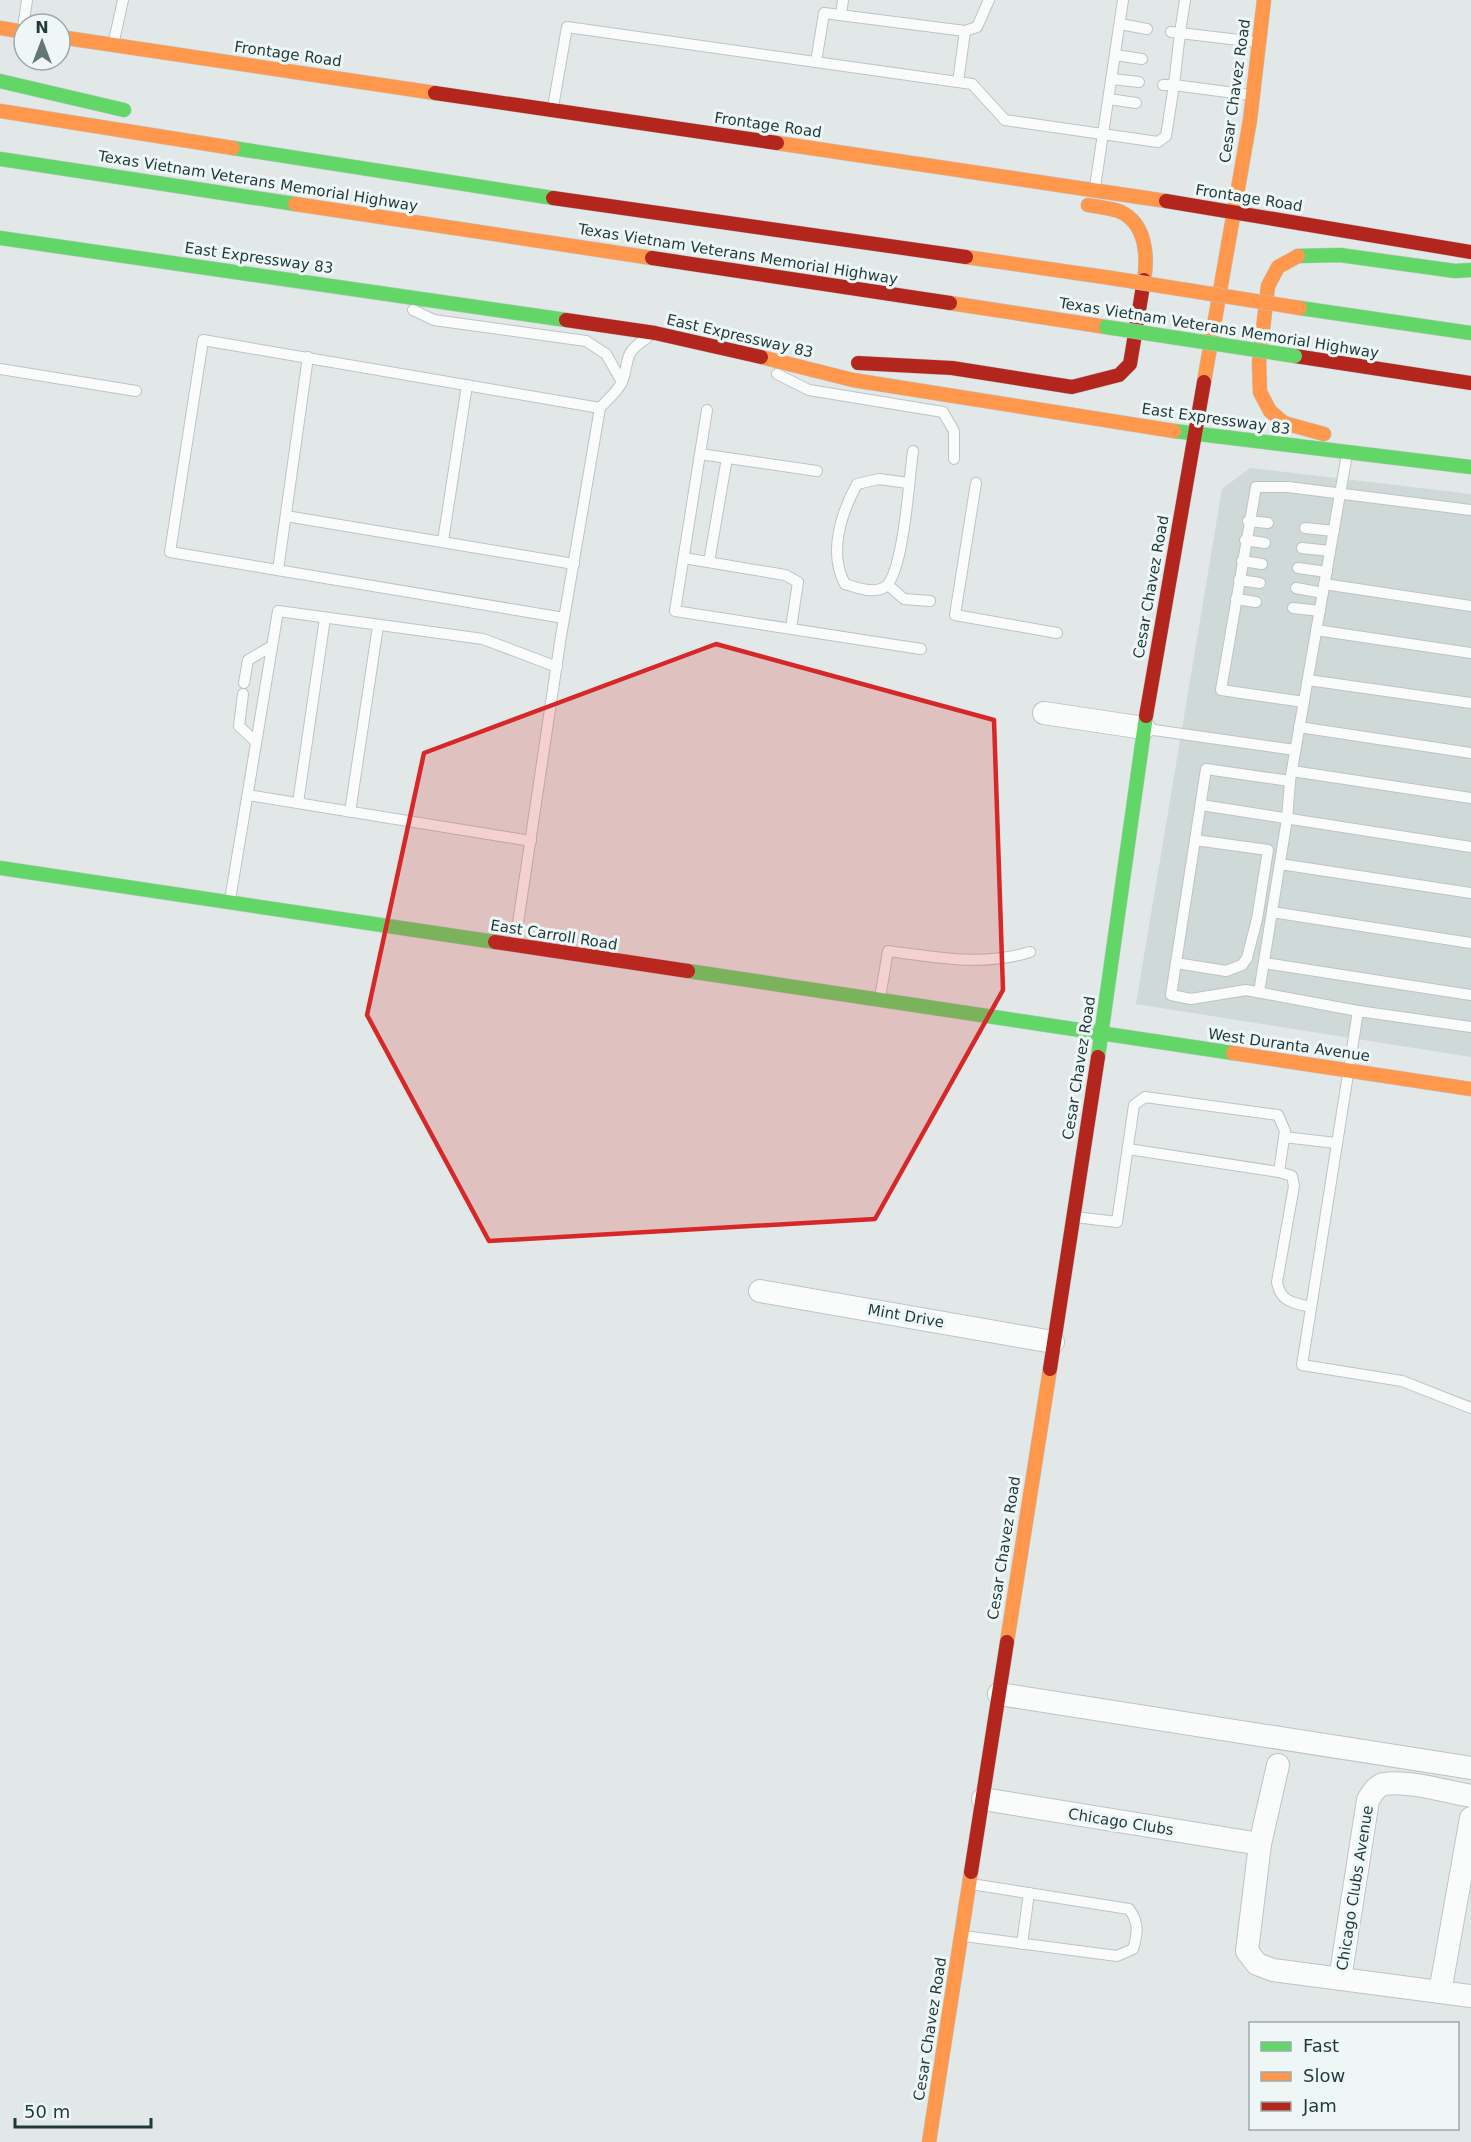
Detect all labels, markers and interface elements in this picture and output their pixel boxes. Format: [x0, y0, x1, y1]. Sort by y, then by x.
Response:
north arrow [12, 12, 72, 72]
text: N [35, 18, 49, 37]
street label: Cesar Chavez Road [1216, 18, 1254, 164]
street label: Frontage Road [233, 38, 343, 70]
street label: Frontage Road [713, 109, 823, 141]
street label: Texas Vietnam Veterans Memorial Highway [96, 147, 419, 215]
street label: Frontage Road [1194, 181, 1304, 215]
street label: Texas Vietnam Veterans Memorial Highway [576, 220, 899, 288]
street label: East Expressway 83 [184, 239, 334, 277]
street label: Texas Vietnam Veterans Memorial Highway [1057, 294, 1380, 362]
street label: East Expressway 83 [665, 310, 815, 362]
street label: East Expressway 83 [1141, 400, 1291, 438]
street label: Cesar Chavez Road [1130, 514, 1172, 660]
street label: East Carroll Road [489, 916, 619, 954]
street label: Cesar Chavez Road [1059, 995, 1099, 1141]
street label: West Duranta Avenue [1207, 1025, 1371, 1065]
street label: Mint Drive [866, 1300, 946, 1332]
street label: Cesar Chavez Road [984, 1475, 1024, 1621]
street label: Chicago Clubs Avenue [1333, 1804, 1377, 1972]
street label: Chicago Clubs [1067, 1805, 1175, 1839]
street label: Cesar Chavez Road [910, 1956, 950, 2102]
legend [1249, 2022, 1459, 2130]
text: Fast [1303, 2035, 1339, 2056]
text: Slow [1303, 2065, 1345, 2086]
scale bar [15, 2091, 152, 2129]
text: Jam [1302, 2095, 1337, 2116]
text: 50 m [24, 2101, 70, 2122]

